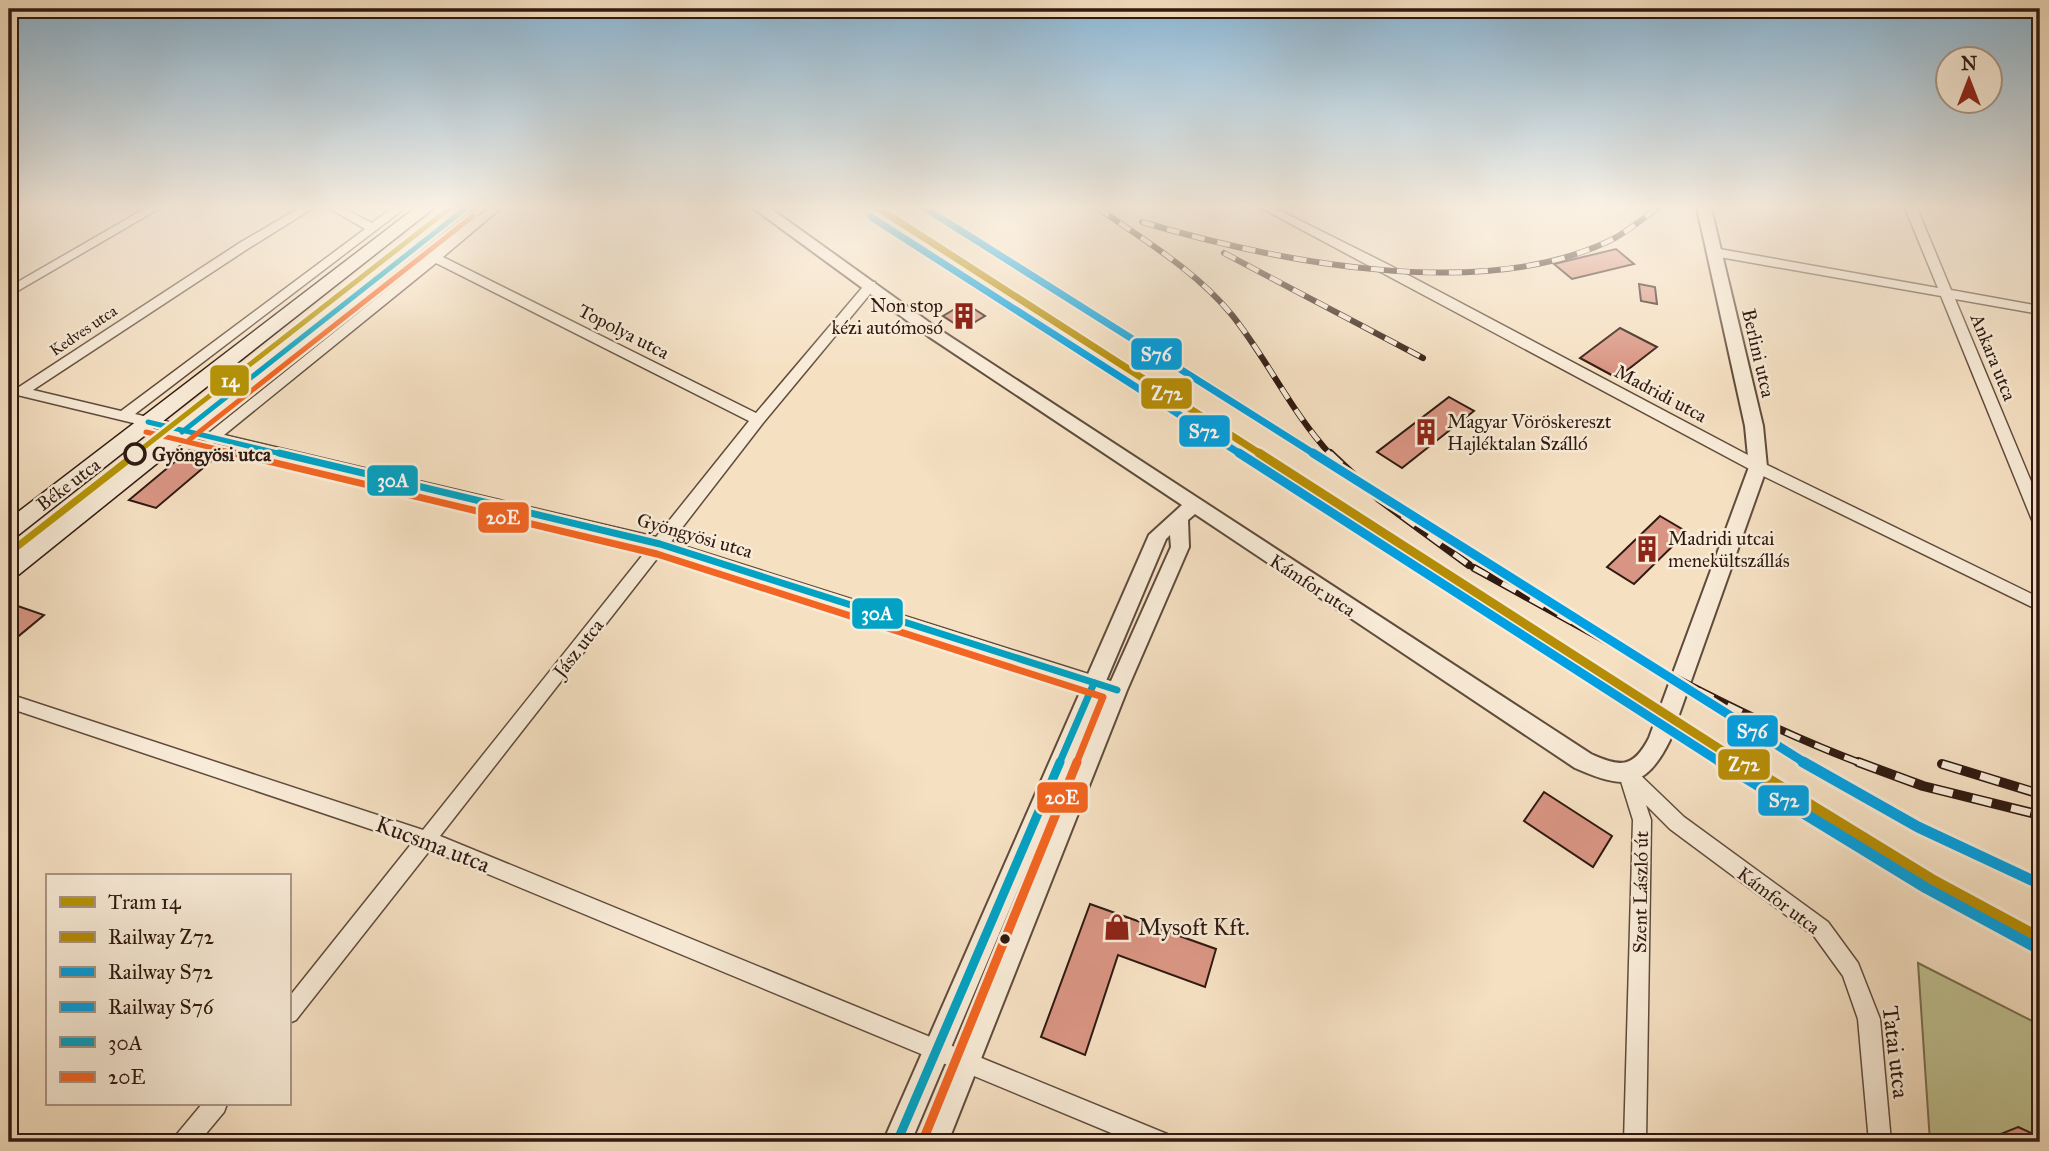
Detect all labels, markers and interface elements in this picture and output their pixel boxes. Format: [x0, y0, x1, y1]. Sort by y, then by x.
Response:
north arrow [1934, 46, 2004, 116]
text: N [1961, 52, 1977, 75]
place label: Non stop kézi autómosó [832, 294, 943, 339]
street label: Topolya utca [574, 299, 674, 365]
street label: Kedves utca [46, 301, 121, 360]
building icon: Non stop kézi autómosó [949, 301, 979, 331]
street label: Berlini utca [1737, 307, 1780, 401]
street label: Ankara utca [1965, 309, 2022, 405]
line badge: S76 [1130, 337, 1183, 371]
text: S76 [1141, 343, 1173, 366]
street label: Madridi utca [1611, 360, 1712, 428]
line badge: 14 [209, 364, 250, 397]
text: 14 [221, 369, 240, 393]
line badge: Z72 [1140, 377, 1193, 410]
text: Z72 [1151, 382, 1183, 405]
place label: Magyar Vöröskereszt Hajléktalan Szálló [1447, 410, 1612, 455]
line badge: S72 [1178, 414, 1231, 448]
building icon: Magyar Vöröskereszt Hajléktalan Szálló [1411, 417, 1441, 447]
text: S72 [1189, 420, 1220, 443]
marker: Gyöngyösi utca [124, 443, 146, 465]
place label: Gyöngyösi utca [152, 443, 272, 467]
street label: Béke utca [32, 452, 106, 516]
line badge: 30A [366, 464, 419, 497]
text: 30A [377, 469, 409, 493]
line badge: 20E [477, 501, 530, 534]
text: 20E [486, 506, 520, 529]
street label: Gyöngyösi utca [634, 508, 756, 564]
place label: Madridi utcai menekültszállás [1668, 527, 1790, 572]
building icon: Madridi utcai menekültszállás [1632, 534, 1662, 564]
street label: Kámfor utca [1266, 549, 1361, 622]
line badge: 30A [851, 597, 904, 630]
text: 30A [861, 602, 893, 626]
street label: Jász utca [547, 614, 610, 684]
line badge: S76 [1726, 714, 1779, 748]
text: S76 [1737, 720, 1769, 743]
line badge: Z72 [1717, 748, 1771, 781]
text: Z72 [1728, 753, 1760, 776]
line badge: 20E [1036, 781, 1089, 814]
line badge: S72 [1757, 784, 1810, 817]
text: 20E [1045, 786, 1079, 809]
text: S72 [1769, 789, 1800, 812]
street label: Kucsma utca [372, 809, 494, 879]
street label: Szent László út [1628, 830, 1653, 953]
street label: Kámfor utca [1733, 862, 1825, 940]
legend [46, 874, 290, 1106]
text: Tram 14 [108, 889, 182, 915]
shop icon: Mysoft Kft. [1102, 912, 1132, 942]
place label: Mysoft Kft. [1138, 913, 1250, 941]
text: Railway Z72 [108, 924, 215, 950]
unlabelled marker [998, 932, 1012, 946]
text: Railway S72 [108, 959, 214, 985]
text: Railway S76 [108, 994, 215, 1020]
street label: Tatai utca [1876, 1004, 1916, 1100]
text: 30A [108, 1030, 143, 1056]
text: 20E [108, 1064, 146, 1090]

